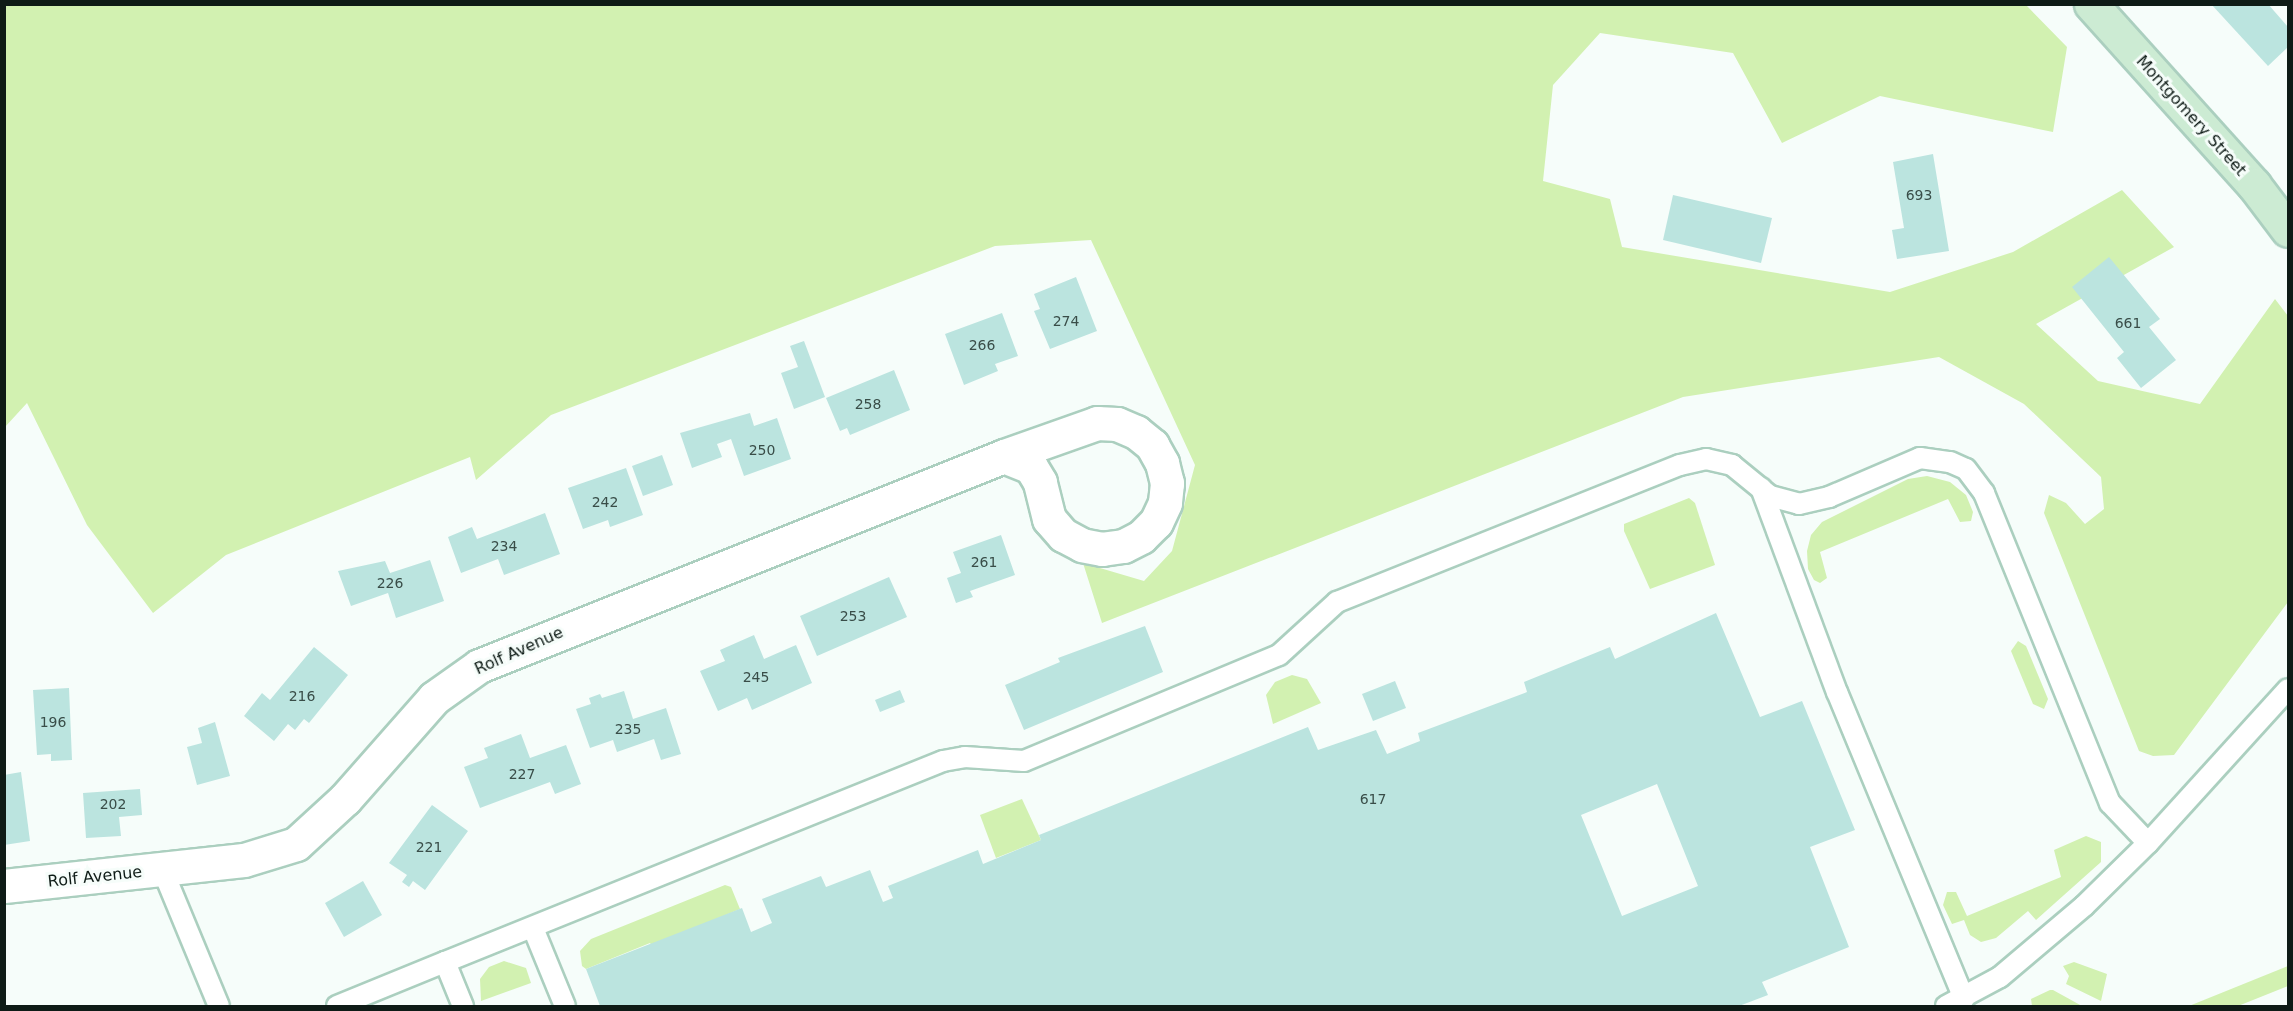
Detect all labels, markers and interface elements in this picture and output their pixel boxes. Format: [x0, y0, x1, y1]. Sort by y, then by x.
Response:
street label: Montgomery Street [2132, 52, 2250, 180]
house number: 693 [1906, 187, 1932, 203]
house number: 274 [1053, 313, 1079, 329]
house number: 661 [2115, 315, 2141, 331]
house number: 266 [969, 337, 995, 353]
house number: 258 [855, 396, 881, 412]
house number: 250 [749, 442, 775, 458]
house number: 242 [592, 494, 618, 510]
house number: 234 [491, 538, 517, 554]
house number: 261 [971, 554, 997, 570]
house number: 226 [377, 575, 403, 591]
house number: 253 [840, 608, 866, 624]
street label: Rolf Avenue [472, 623, 566, 679]
house number: 245 [743, 669, 769, 685]
house number: 216 [289, 688, 315, 704]
house number: 196 [40, 714, 66, 730]
house number: 235 [615, 721, 641, 737]
house number: 227 [509, 766, 535, 782]
house number: 617 [1360, 791, 1386, 807]
house number: 202 [100, 796, 126, 812]
house number: 221 [416, 839, 442, 855]
street label: Rolf Avenue [47, 862, 143, 892]

